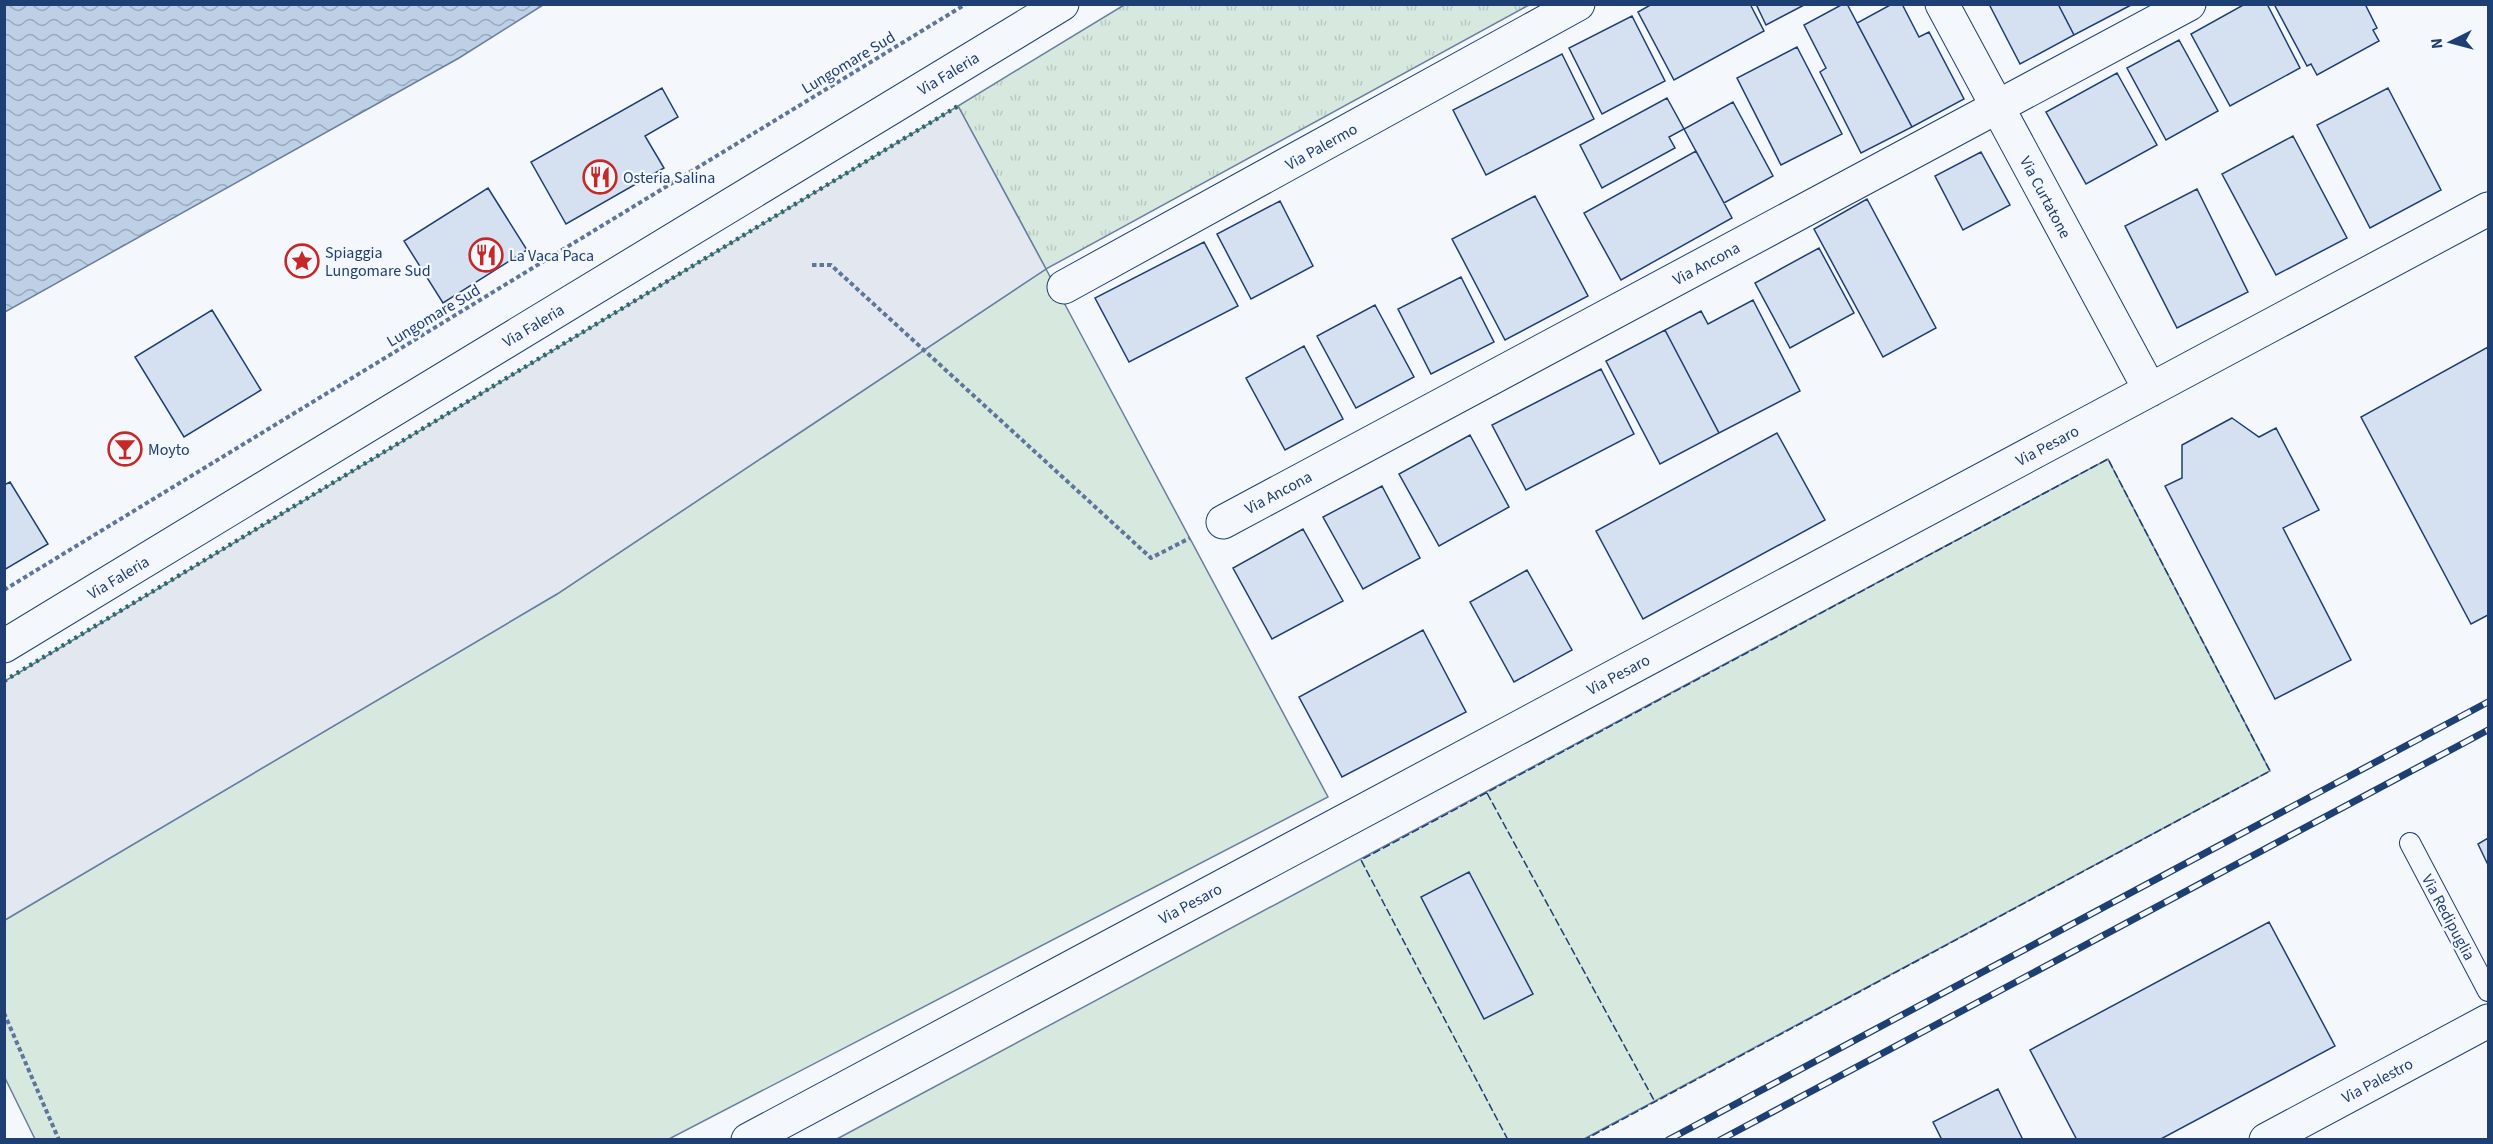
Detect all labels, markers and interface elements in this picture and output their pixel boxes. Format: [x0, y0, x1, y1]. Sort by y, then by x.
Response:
north arrow [2421, 12, 2481, 72]
street label: Lungomare Sud [798, 26, 899, 99]
text: N [2426, 37, 2449, 50]
street label: Via Faleria [914, 47, 984, 101]
street label: Via Palermo [1281, 118, 1362, 176]
street label: Via Curtatone [2014, 153, 2076, 242]
restaurant icon: Osteria Salina [582, 159, 618, 195]
place label: Osteria Salina [623, 167, 715, 189]
restaurant icon: La Vaca Paca [468, 237, 504, 273]
street label: Via Ancona [1669, 237, 1744, 291]
place label: Spiaggia Lungomare Sud [325, 242, 431, 282]
place icon: Spiaggia Lungomare Sud [284, 243, 320, 279]
place label: La Vaca Paca [509, 245, 594, 267]
street label: Lungomare Sud [383, 279, 484, 352]
street label: Via Faleria [499, 299, 569, 353]
street label: Via Pesaro [2012, 420, 2083, 472]
bar icon: Moyto [107, 431, 143, 467]
place label: Moyto [148, 439, 190, 461]
street label: Via Ancona [1241, 466, 1316, 520]
street label: Via Faleria [84, 551, 154, 605]
street label: Via Pesaro [1583, 649, 1654, 701]
street label: Via Redipuglia [2416, 870, 2480, 965]
street label: Via Pesaro [1155, 878, 1226, 930]
street label: Via Palestro [2338, 1053, 2417, 1109]

